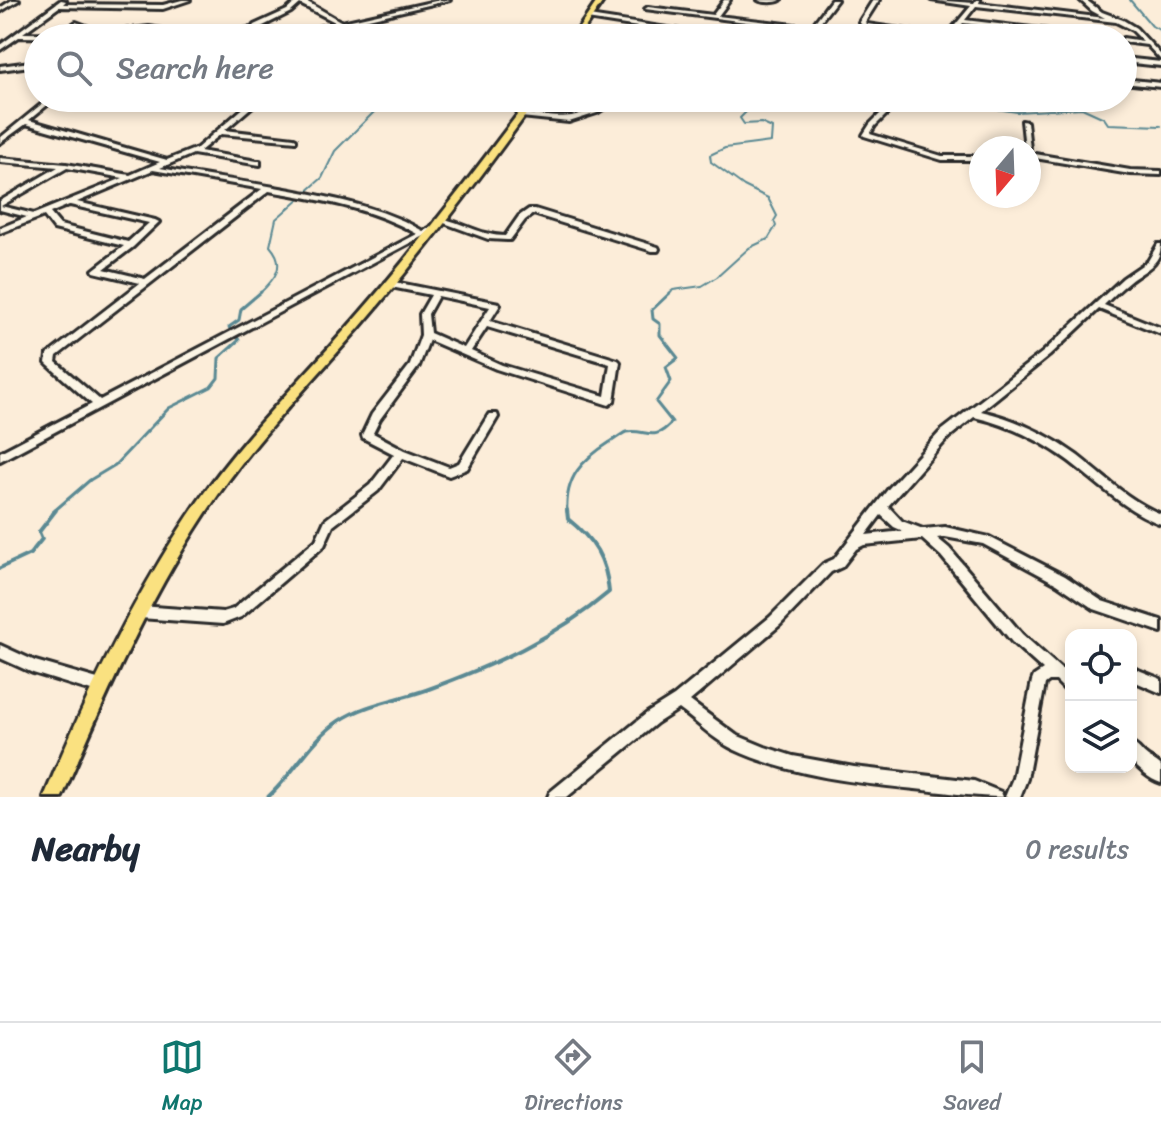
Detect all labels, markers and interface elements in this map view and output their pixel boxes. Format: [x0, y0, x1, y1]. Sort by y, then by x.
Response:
search box [24, 24, 1137, 112]
text: Search here [116, 41, 274, 95]
icon: search [52, 46, 96, 90]
north arrow [969, 136, 1041, 208]
map controls [1065, 629, 1137, 773]
button: locate [1065, 629, 1137, 701]
button: layers [1065, 701, 1137, 773]
text: Nearby [32, 819, 140, 879]
text: 0 results [1025, 826, 1129, 872]
tab: Map [160, 1035, 204, 1122]
tab: Directions [524, 1035, 623, 1122]
tab: Saved [943, 1035, 1001, 1122]

